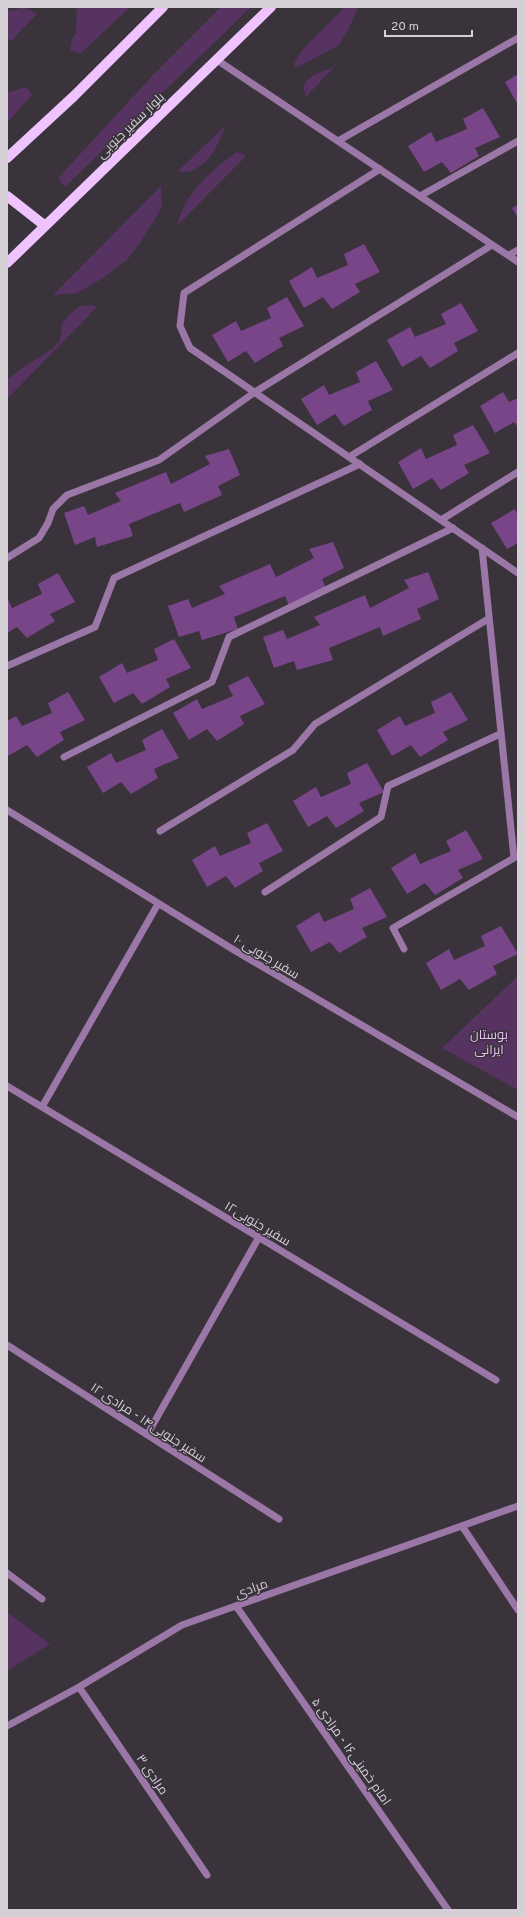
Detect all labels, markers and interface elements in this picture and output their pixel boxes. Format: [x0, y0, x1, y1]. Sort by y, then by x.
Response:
scale bar [385, 12, 472, 38]
text: 20 m [391, 19, 419, 35]
street label: بلوار سفیر جنوبی [94, 90, 169, 163]
street label: سفیر جنوبی ۱۰ [230, 932, 302, 984]
park label: بوستان ایرانی [470, 1028, 508, 1059]
street label: سفیر جنوبی۱۲ [221, 1199, 293, 1251]
street label: سفیر جنوبی۱۴ - مرادی ۱۲ [87, 1380, 209, 1467]
street label: مرادی [233, 1577, 270, 1603]
street label: امام خمینی۱۶ - مرادی ۵ [307, 1695, 393, 1809]
street label: مرادی ۳ [132, 1752, 171, 1798]

